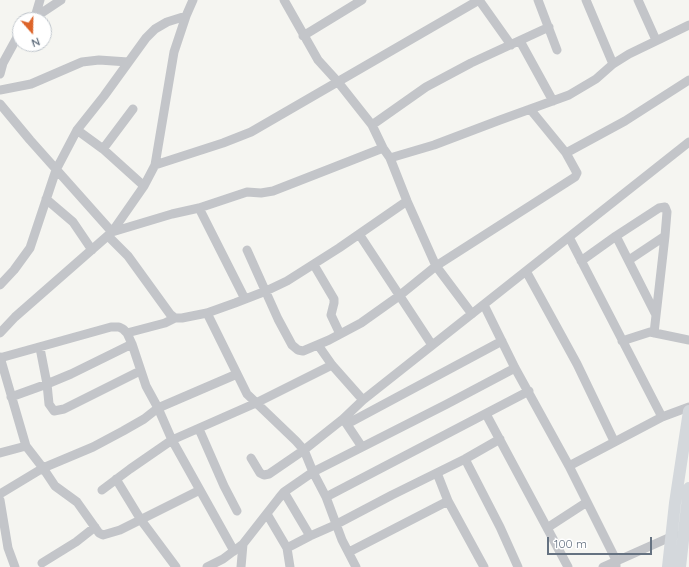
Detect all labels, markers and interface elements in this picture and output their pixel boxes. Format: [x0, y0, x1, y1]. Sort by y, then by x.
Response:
north arrow [12, 12, 52, 52]
text: N [30, 34, 42, 50]
scale bar [549, 529, 654, 555]
text: 100 m [554, 536, 587, 551]

